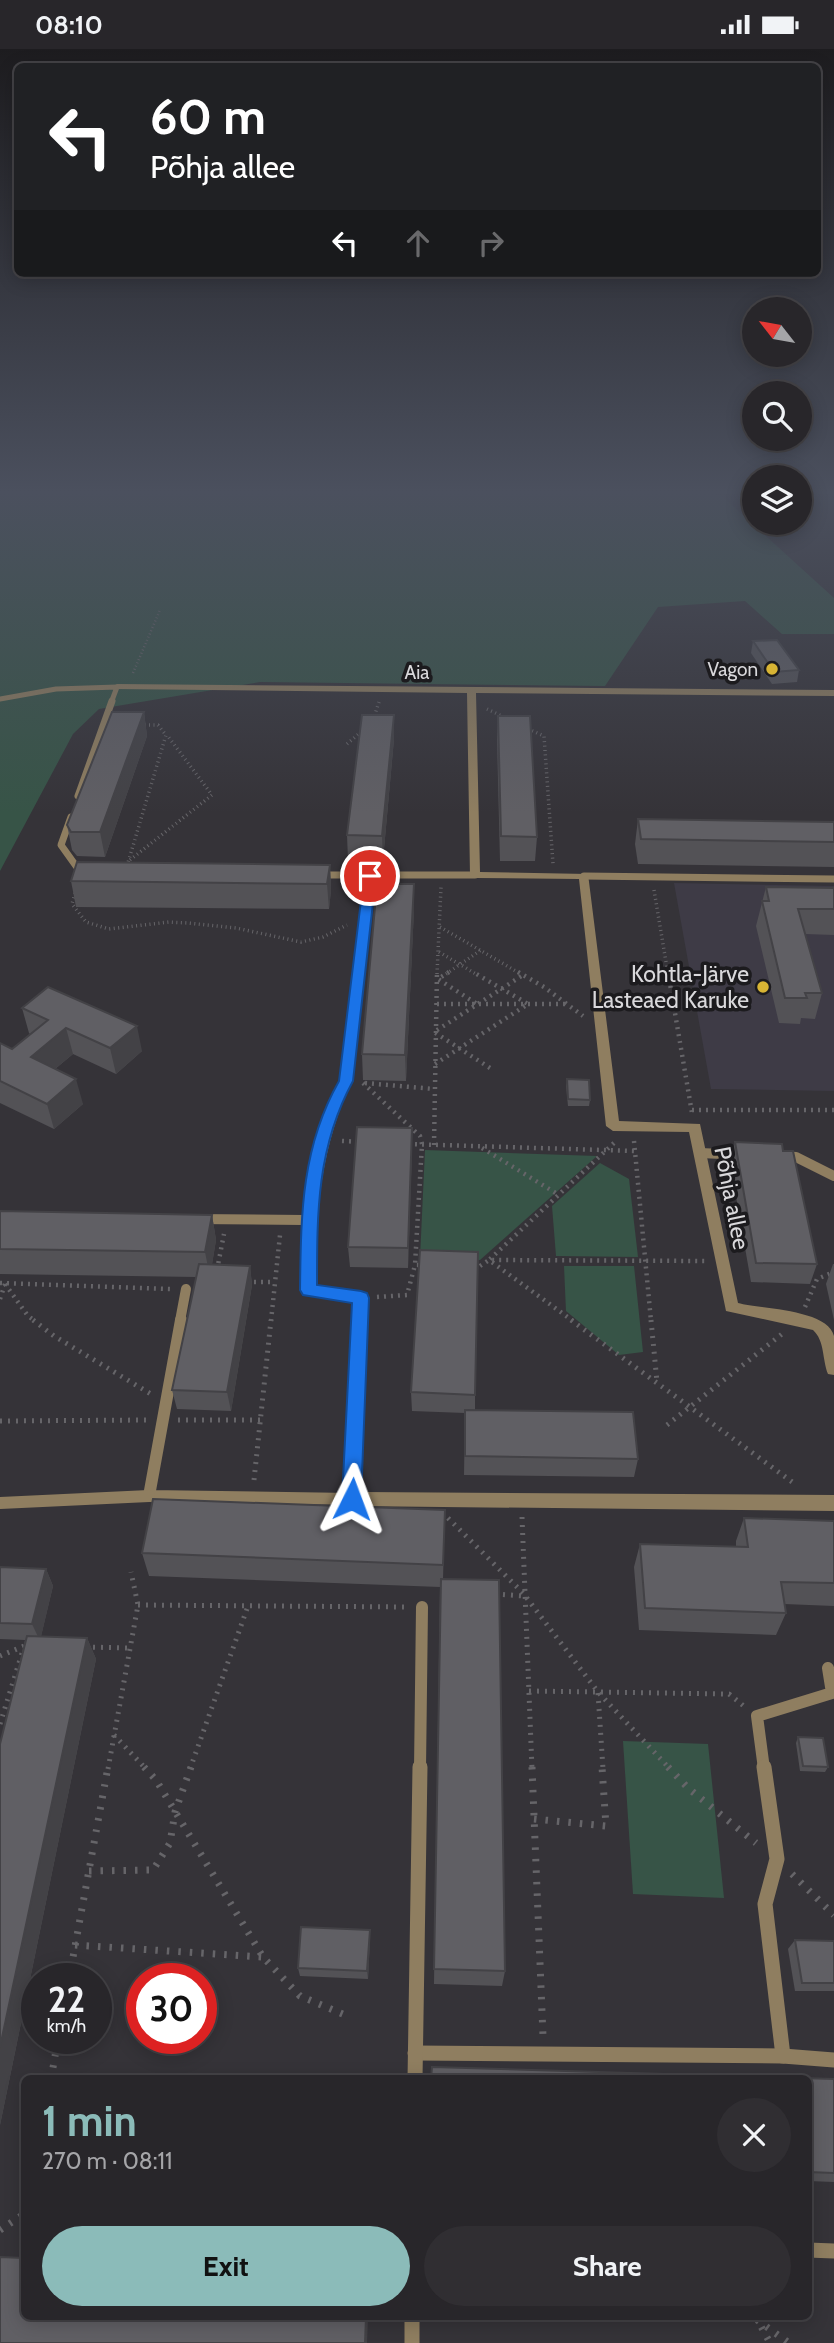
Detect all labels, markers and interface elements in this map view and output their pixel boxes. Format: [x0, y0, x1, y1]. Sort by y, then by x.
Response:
text: 08:10 [35, 9, 103, 41]
text: 60 m [150, 87, 266, 146]
icon: left [35, 91, 126, 182]
text: Põhja allee [150, 147, 295, 186]
icon: left [326, 224, 364, 262]
icon: ahead [399, 224, 437, 262]
icon: right [472, 224, 510, 262]
north arrow [742, 297, 812, 367]
map controls [742, 297, 812, 535]
button: search [742, 381, 812, 451]
button: layers [742, 465, 812, 535]
place label: Vagon [708, 658, 758, 681]
street label: Aia [405, 661, 429, 684]
marker: Vagon [764, 661, 780, 677]
pin [340, 846, 400, 906]
icon: arrive [351, 857, 389, 895]
place label: Kohtla-Järve Lasteaed Karuke [592, 960, 749, 1014]
marker: Kohtla-Järve Lasteaed Karuke [755, 979, 771, 995]
street label: Põhja allee [708, 1144, 756, 1252]
position arrow [315, 1462, 389, 1536]
speed limit sign: 30 [126, 1963, 217, 2054]
text: 22 [48, 1978, 85, 2021]
text: km/h [47, 2015, 86, 2037]
text: 1 min [42, 2095, 137, 2147]
button: close [717, 2098, 791, 2172]
text: 270 m · 08:11 [42, 2147, 172, 2175]
button: Exit [42, 2226, 410, 2306]
button: Share [424, 2226, 791, 2306]

